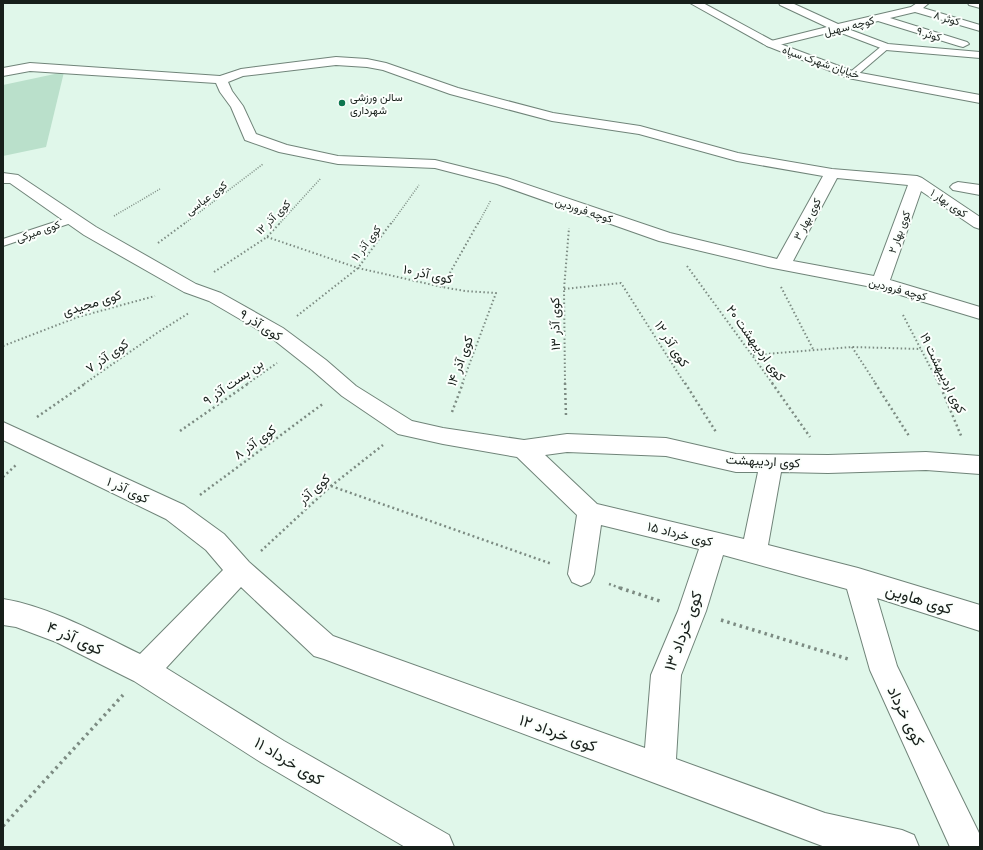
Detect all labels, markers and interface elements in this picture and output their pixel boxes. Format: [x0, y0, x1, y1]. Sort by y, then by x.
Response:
street label: کوثر ۸ [932, 8, 962, 29]
street label: کوچه سهیل [823, 14, 876, 40]
street label: کوثر ۹ [915, 25, 943, 44]
street label: خیابان شهرک سپاه [780, 43, 861, 83]
place label: سالن ورزشی شهرداری [350, 91, 403, 117]
marker: سالن ورزشی شهرداری [337, 98, 347, 108]
street label: کوی عباسی [183, 179, 230, 218]
street label: کوی بهار ۱ [928, 186, 970, 220]
street label: کوچه فروردین [553, 195, 614, 227]
street label: کوی بهار ۳ [791, 196, 824, 242]
street label: کوی آذر ۱۲ [253, 197, 293, 237]
street label: کوی بهار ۲ [886, 209, 913, 255]
street label: کوی میرکی [14, 218, 62, 245]
street label: کوی آذر ۱۱ [349, 223, 384, 264]
street label: کوی آذر ۱۰ [402, 261, 454, 288]
street label: کوچه فروردین [867, 276, 928, 304]
street label: کوی مجیدی [61, 287, 124, 320]
street label: کوی آذر ۱۳ [547, 297, 564, 351]
street label: کوی اردیبهشت ۲۰ [723, 302, 789, 385]
street label: کوی آذر ۹ [236, 306, 285, 345]
street label: کوی آذر ۱۲ [651, 318, 692, 370]
street label: کوی اردیبهشت ۱۹ [916, 330, 969, 416]
street label: کوی آذر ۱۴ [444, 334, 477, 388]
street label: کوی آذر ۷ [83, 336, 132, 377]
street label: بن بست آذر ۹ [200, 356, 267, 409]
street label: کوی آذر ۸ [231, 422, 280, 463]
street label: کوی اردیبهشت [725, 452, 801, 471]
street label: کوی آذر [294, 471, 334, 509]
street label: کوی آذر ۱ [104, 474, 152, 507]
street label: کوی خرداد ۱۵ [646, 519, 714, 550]
street label: کوی هاوین [883, 581, 954, 619]
street label: کوی خرداد ۱۳ [661, 589, 707, 674]
street label: کوی آذر ۴ [44, 618, 106, 660]
street label: کوی خرداد [882, 683, 928, 749]
street label: کوی خرداد ۱۲ [516, 711, 599, 757]
street label: کوی خرداد ۱۱ [250, 734, 327, 790]

